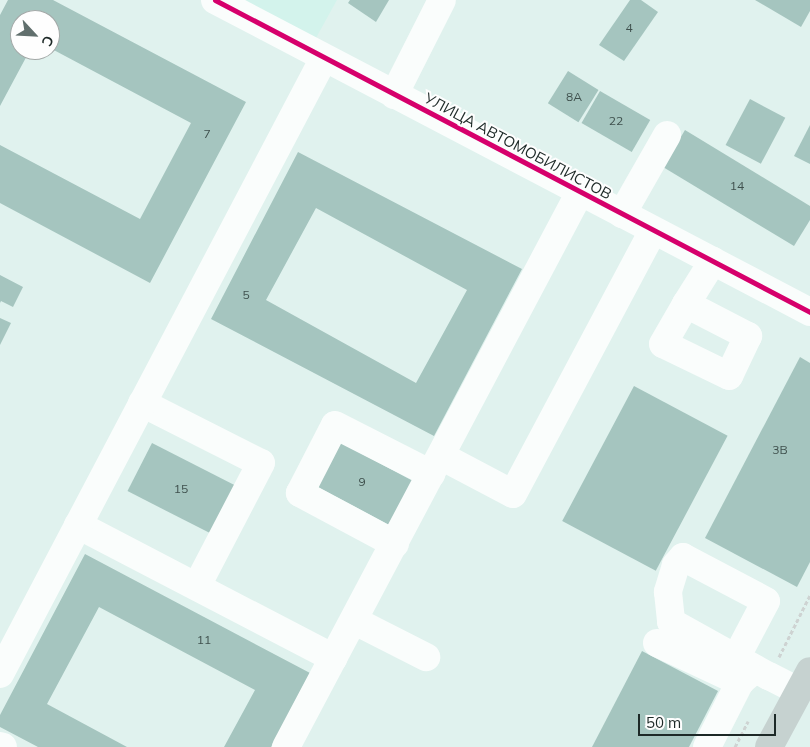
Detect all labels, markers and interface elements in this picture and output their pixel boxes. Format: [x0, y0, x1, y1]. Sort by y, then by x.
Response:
north arrow [10, 10, 60, 60]
house number: 4 [625, 21, 633, 35]
text: С [38, 33, 58, 49]
street label: УЛИЦА АВТОМОБИЛИСТОВ [421, 89, 615, 203]
house number: 8А [566, 90, 582, 104]
house number: 22 [609, 114, 623, 128]
house number: 7 [203, 127, 211, 141]
house number: 14 [730, 179, 744, 193]
house number: 5 [242, 288, 250, 302]
house number: 3В [772, 443, 788, 457]
house number: 9 [358, 475, 366, 489]
house number: 15 [174, 482, 188, 496]
house number: 11 [197, 633, 211, 647]
scale bar [640, 704, 778, 736]
text: 50 m [646, 713, 681, 732]

